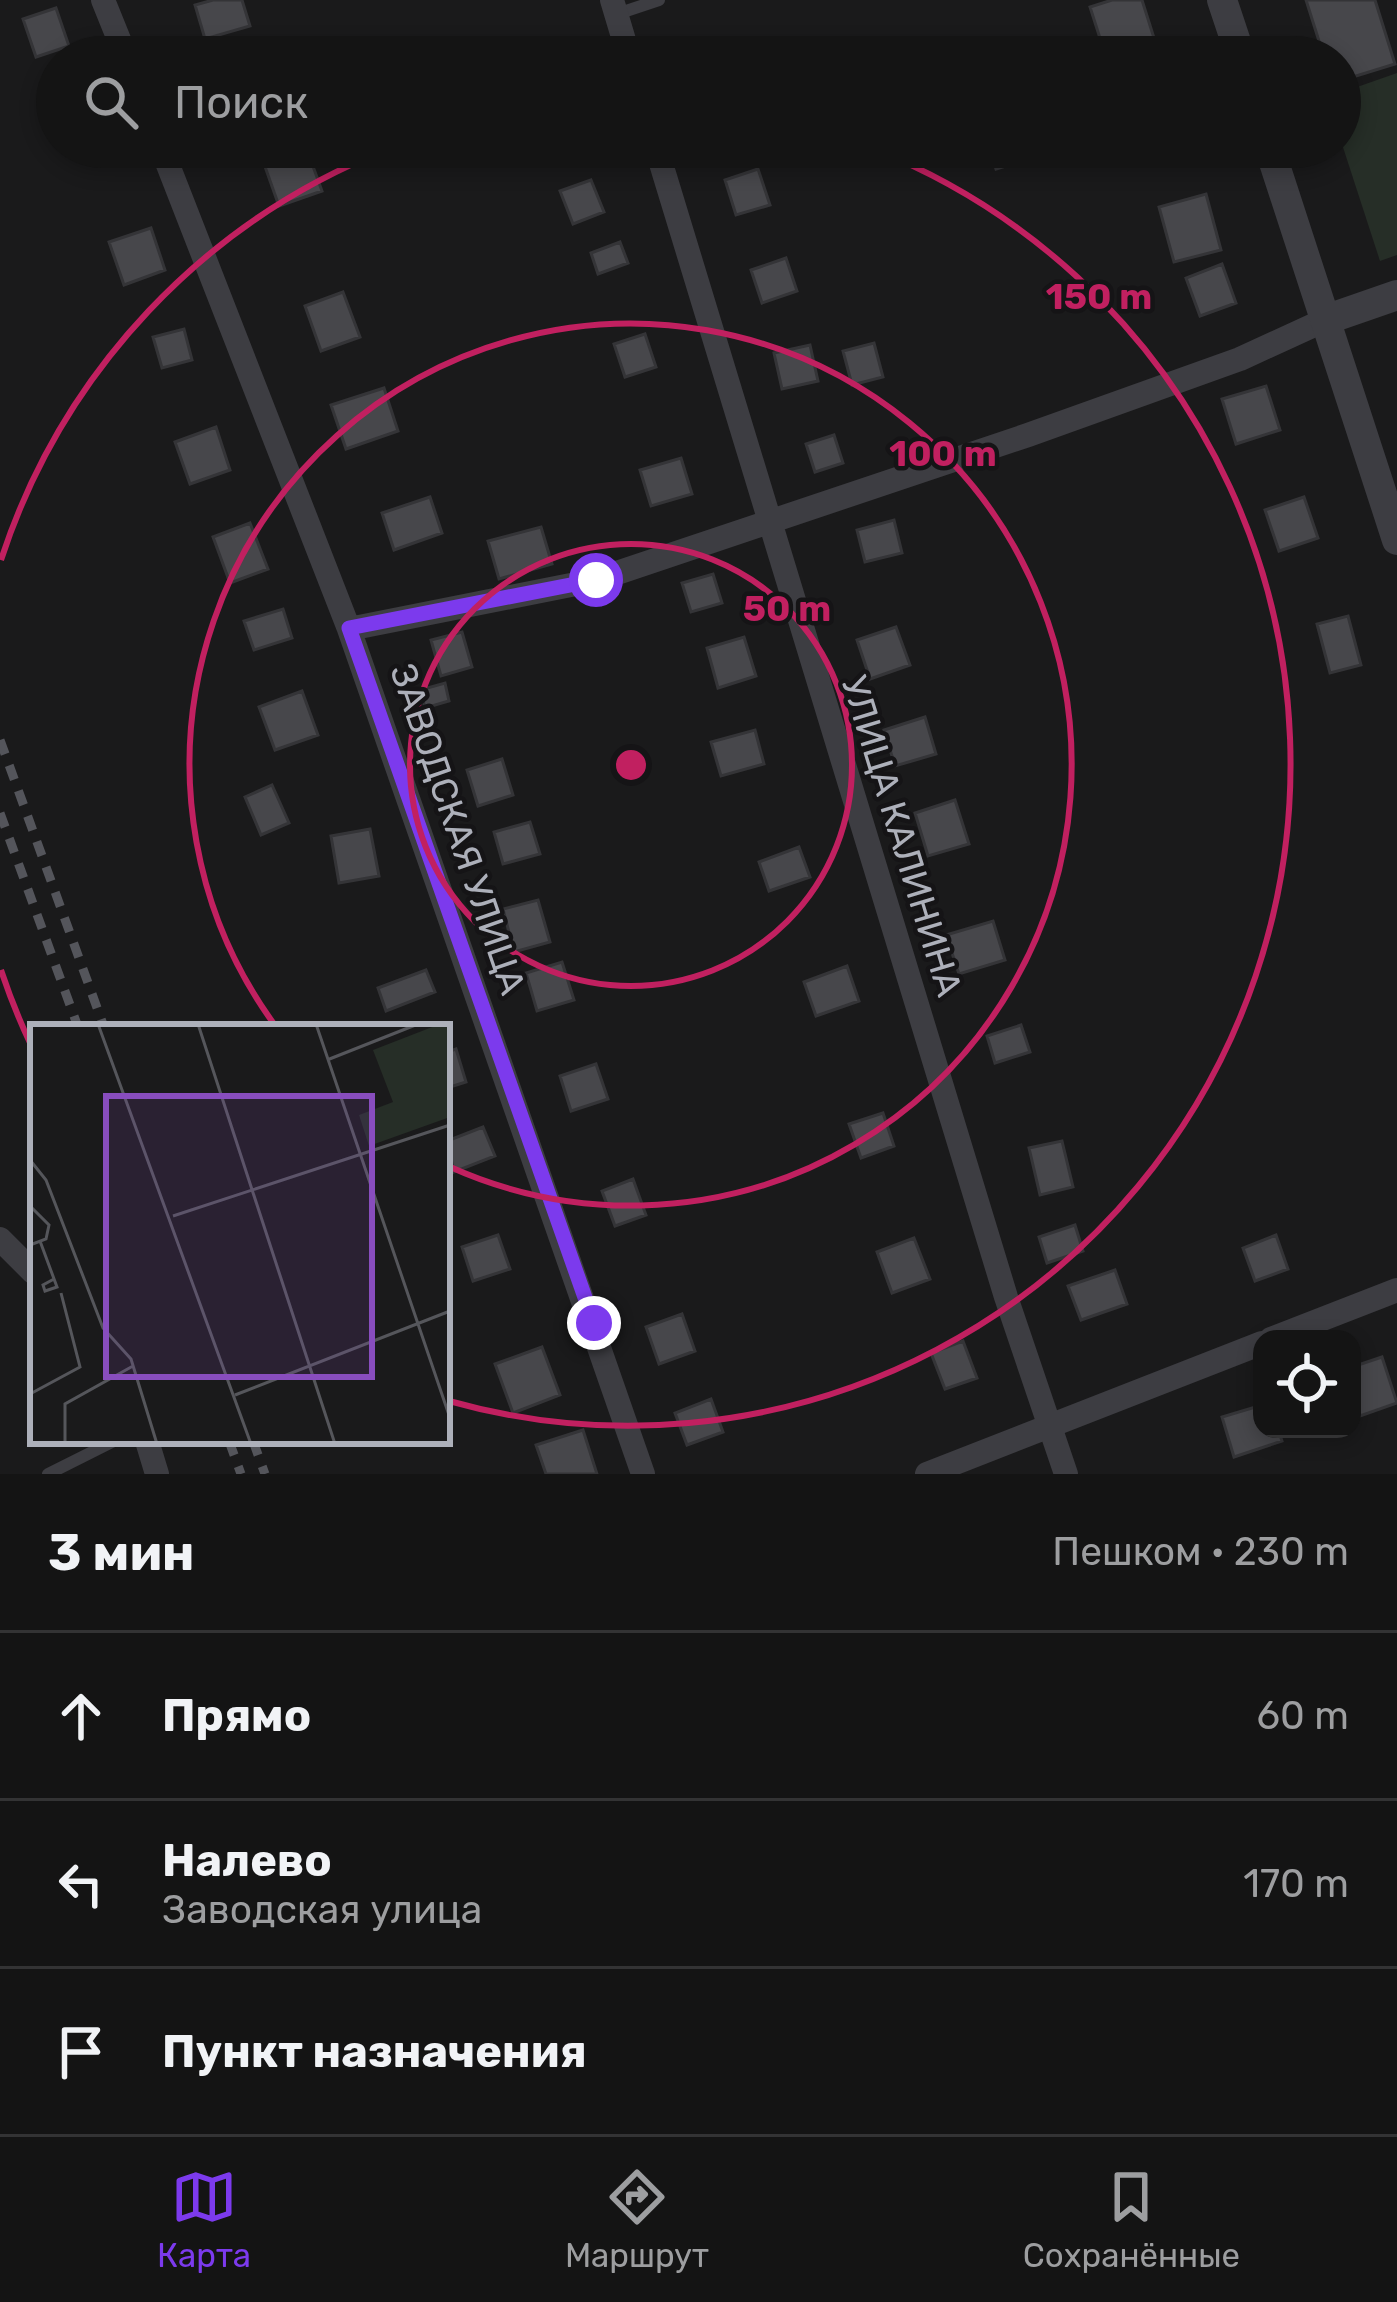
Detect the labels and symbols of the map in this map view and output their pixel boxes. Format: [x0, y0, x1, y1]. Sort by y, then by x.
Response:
text: 150 m [1046, 275, 1152, 318]
text: 100 m [889, 432, 997, 475]
route start [569, 553, 623, 607]
text: 50 m [743, 587, 831, 630]
street label: ЗАВОДСКАЯ УЛИЦА [381, 658, 535, 1000]
street label: УЛИЦА КАЛИНИНА [833, 670, 971, 1002]
centre of rings [610, 744, 652, 786]
inset map [30, 1024, 450, 1444]
route end [567, 1296, 621, 1350]

